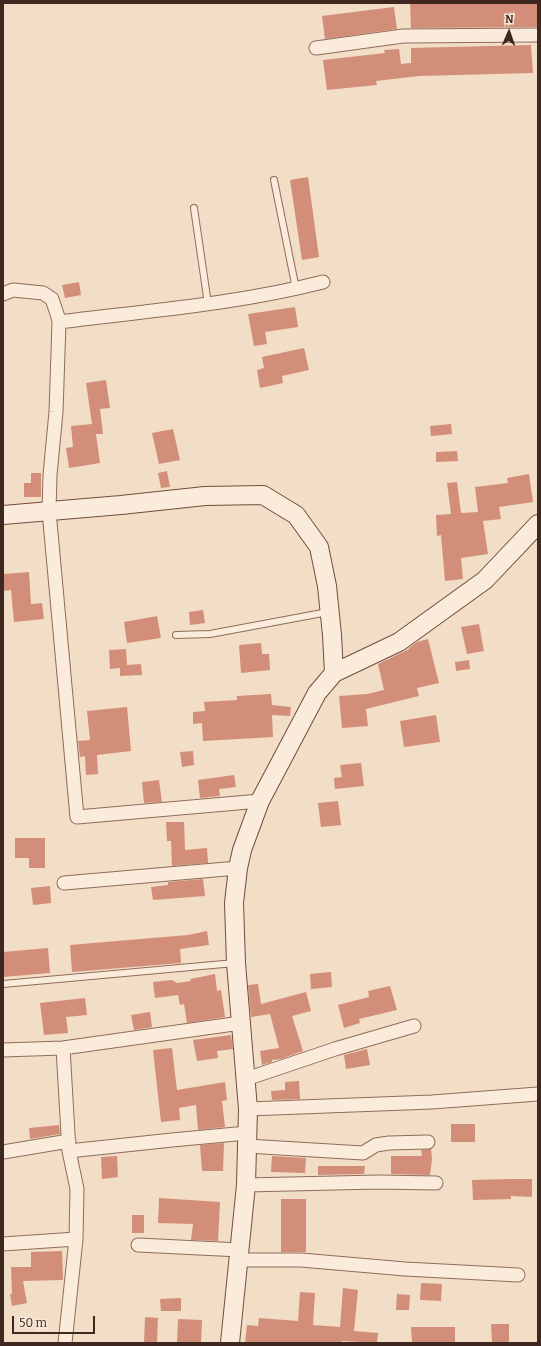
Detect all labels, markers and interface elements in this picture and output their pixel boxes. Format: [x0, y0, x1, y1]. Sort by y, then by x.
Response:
north arrow [489, 12, 529, 52]
text: N [505, 13, 514, 26]
scale bar [14, 1308, 97, 1334]
text: 50 m [19, 1316, 47, 1330]

